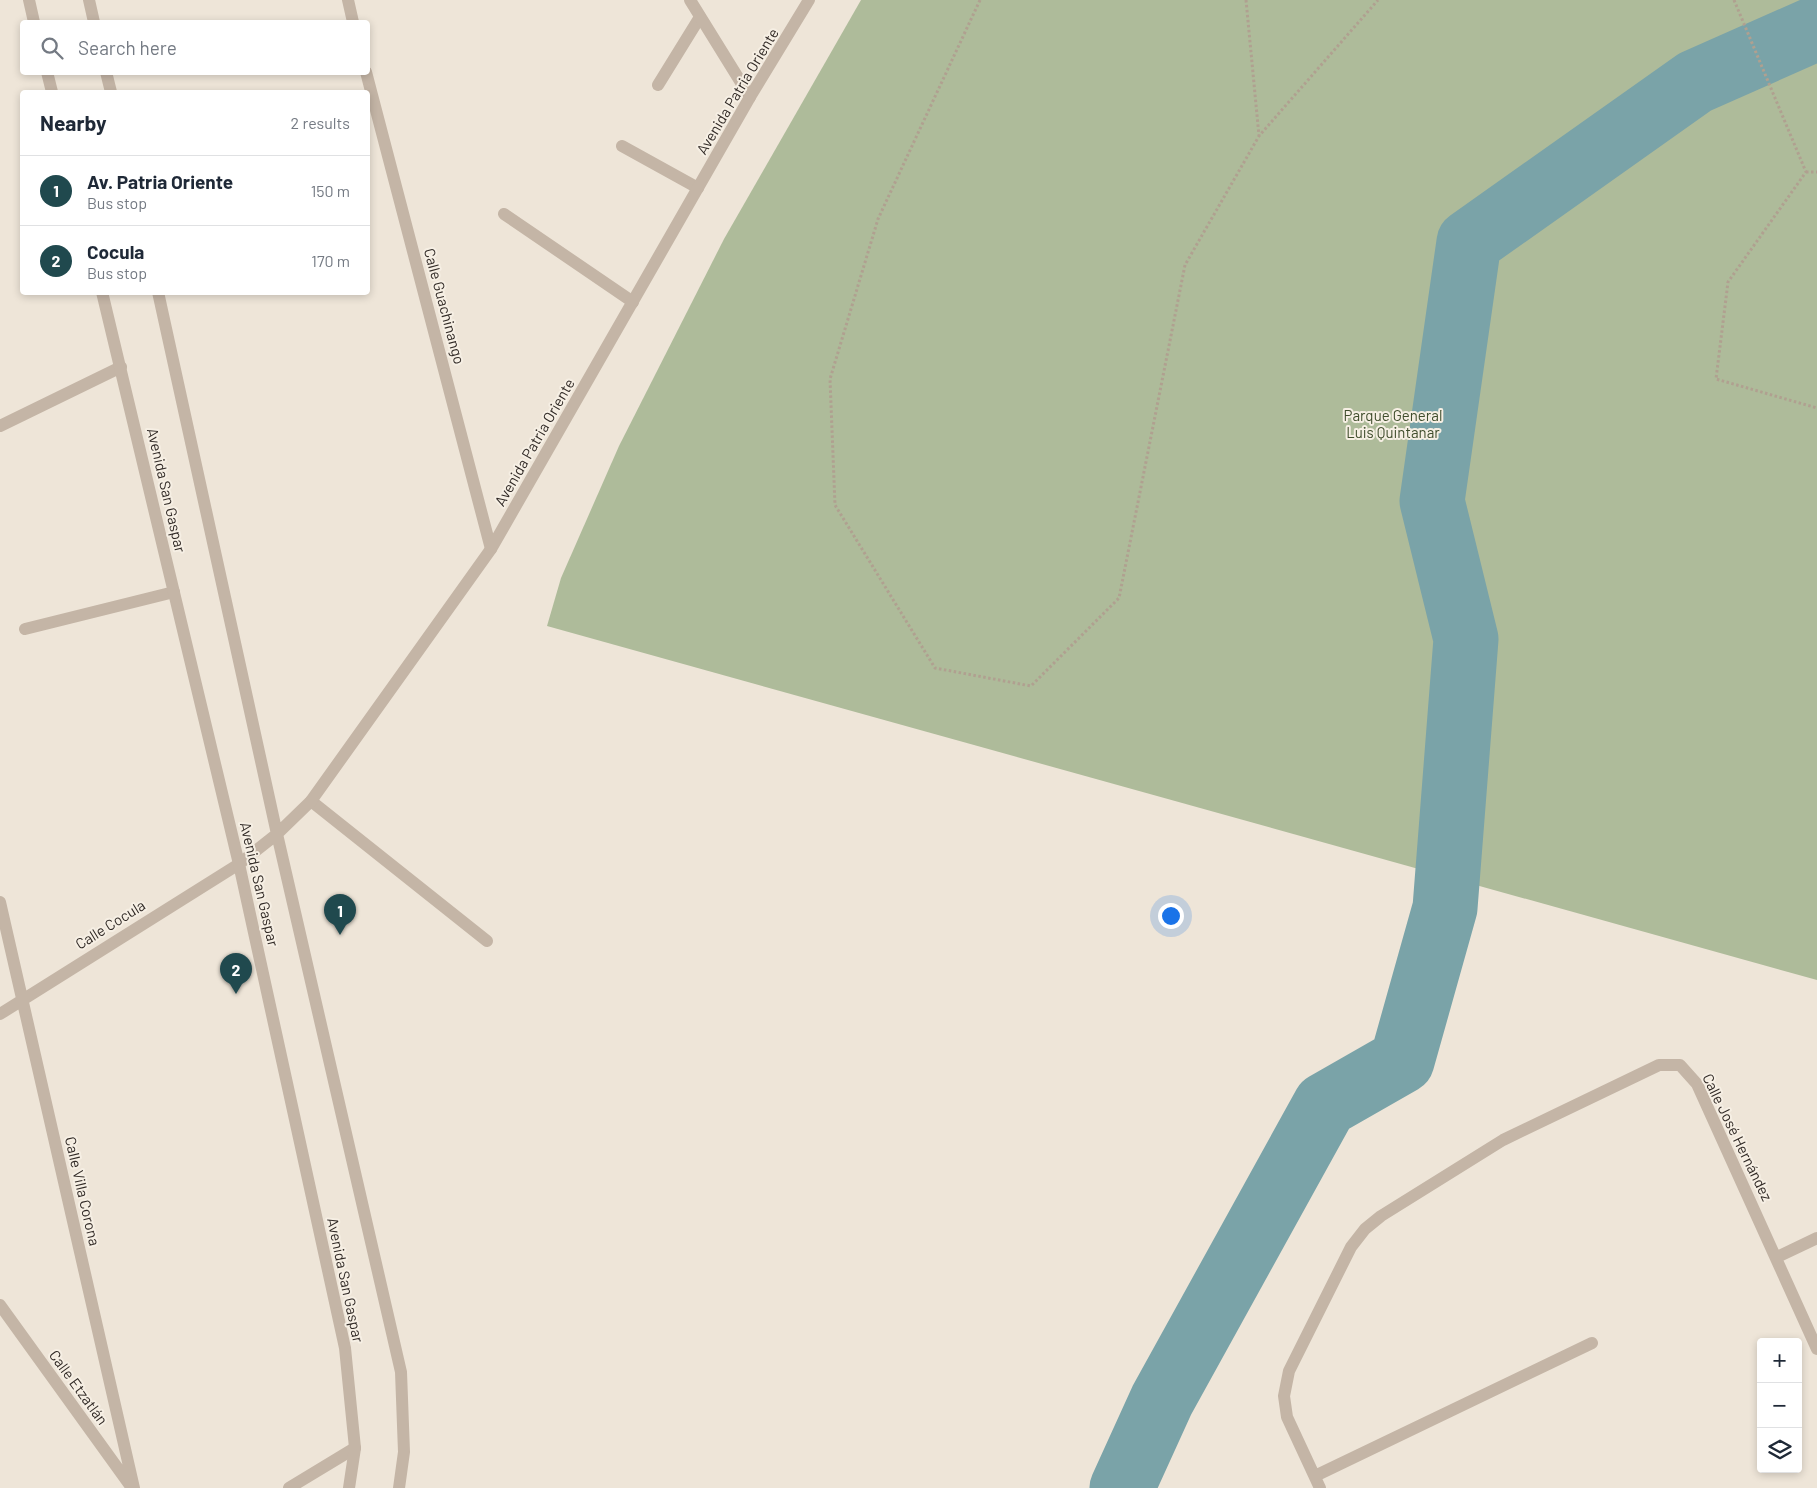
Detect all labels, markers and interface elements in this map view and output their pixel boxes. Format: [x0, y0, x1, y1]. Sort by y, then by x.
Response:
search box [20, 20, 370, 75]
street label: Avenida Patria Oriente [692, 25, 782, 157]
icon: search [38, 34, 66, 62]
text: Search here [78, 36, 177, 59]
text: Nearby [40, 110, 106, 135]
text: 2 results [291, 113, 350, 132]
text: Av. Patria Oriente [87, 170, 233, 193]
text: 1 [53, 181, 59, 200]
text: 150 m [311, 181, 350, 200]
text: Bus stop [87, 193, 147, 212]
text: Cocula [87, 240, 144, 263]
street label: Calle Guachinango [421, 246, 469, 366]
text: 2 [52, 251, 60, 270]
text: 170 m [311, 251, 350, 270]
text: Bus stop [87, 263, 147, 282]
street label: Avenida Patria Oriente [490, 375, 578, 509]
park label: Parque General Luis Quintanar [1344, 406, 1442, 441]
street label: Avenida San Gaspar [144, 426, 190, 555]
street label: Avenida San Gaspar [237, 820, 283, 949]
pin: 1 [324, 894, 356, 935]
street label: Calle Cocula [72, 895, 148, 953]
your location [1158, 903, 1184, 929]
pin: 2 [220, 953, 252, 994]
street label: Calle José Hernández [1699, 1070, 1777, 1204]
street label: Calle Villa Corona [62, 1135, 104, 1247]
street label: Avenida San Gaspar [324, 1216, 368, 1345]
map controls [1757, 1338, 1802, 1473]
button: + [1757, 1338, 1802, 1383]
street label: Calle Etzatlán [46, 1346, 112, 1428]
button: − [1757, 1383, 1802, 1428]
button: layers [1757, 1428, 1802, 1473]

